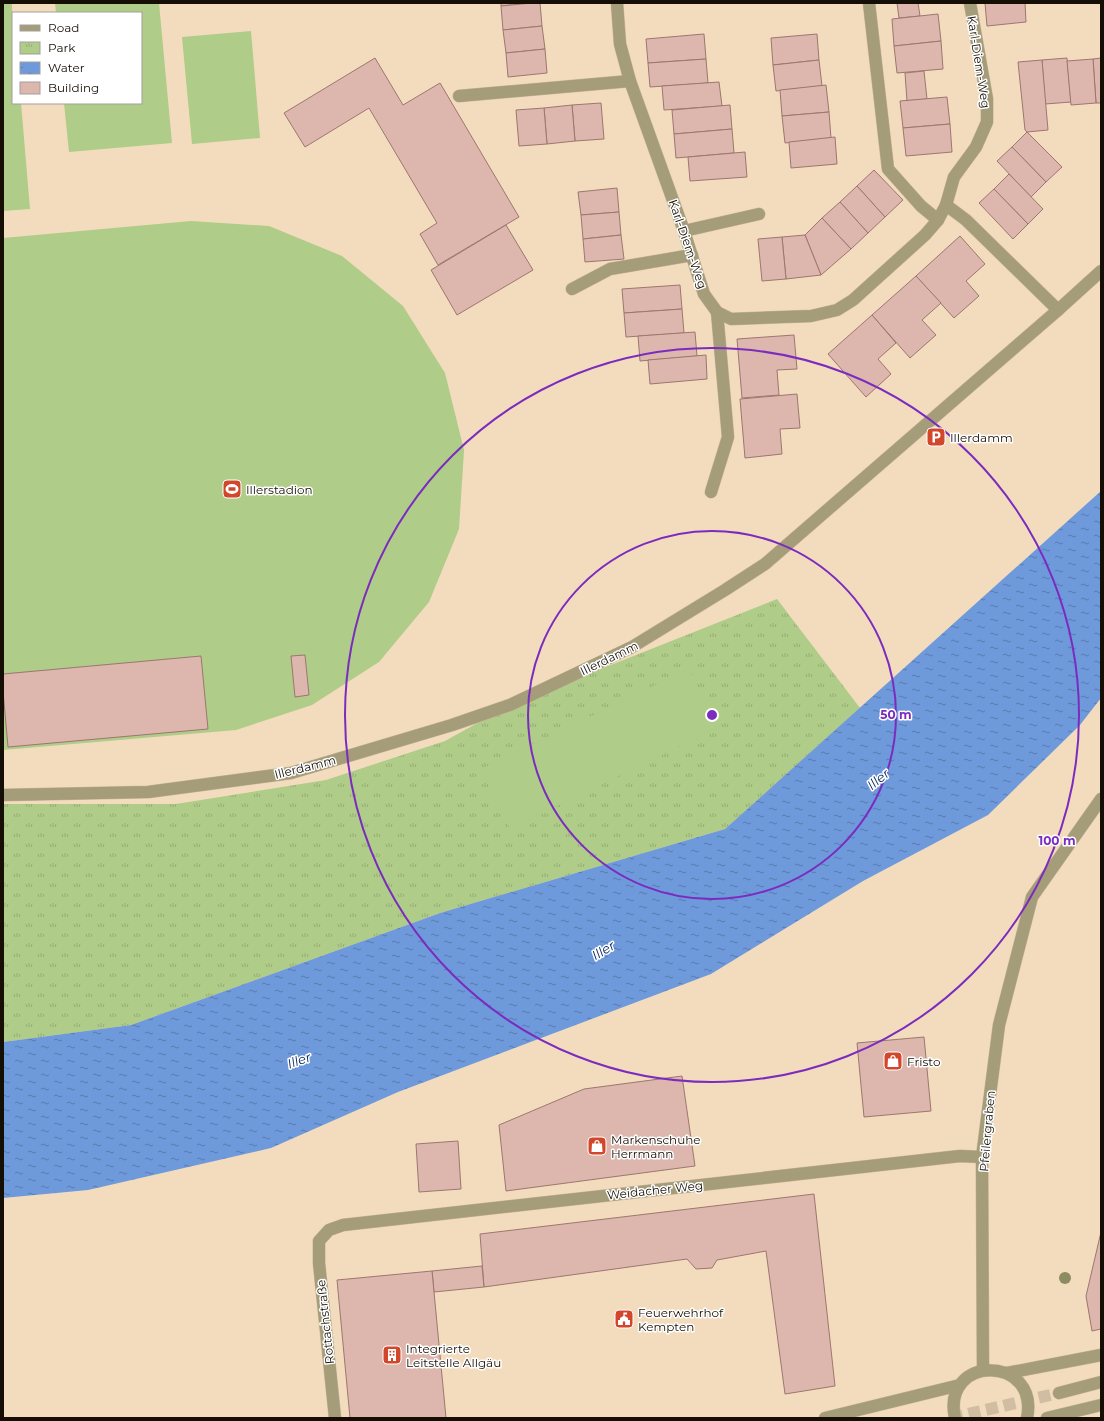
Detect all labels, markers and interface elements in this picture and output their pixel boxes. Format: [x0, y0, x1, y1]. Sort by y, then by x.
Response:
legend [12, 12, 142, 104]
street label: Karl-Diem-Weg [964, 15, 994, 109]
text: Road [48, 20, 79, 35]
text: Park [48, 40, 76, 55]
text: Water [48, 60, 85, 75]
text: Building [48, 80, 99, 95]
street label: Karl-Diem-Weg [666, 197, 710, 291]
parking icon: Illerdamm [925, 426, 947, 448]
place label: Illerdamm [950, 430, 1013, 445]
sports icon: Illerstadion [221, 478, 243, 500]
place label: Illerstadion [246, 482, 313, 497]
street label: Illerdamm [578, 638, 640, 678]
text: 50 m [880, 707, 912, 722]
centre of rings [705, 708, 719, 722]
street label: Illerdamm [273, 752, 337, 782]
water label: Iller [864, 765, 893, 793]
text: 100 m [1039, 833, 1075, 848]
water label: Iller [589, 937, 618, 963]
water label: Iller [285, 1048, 314, 1071]
shop icon: Fristo [882, 1050, 904, 1072]
place label: Fristo [907, 1054, 940, 1069]
street label: Pfeilergraben [976, 1090, 998, 1172]
place label: Markenschuhe Herrmann [611, 1132, 701, 1161]
shop icon: Markenschuhe Herrmann [586, 1135, 608, 1157]
street label: Weidacher Weg [606, 1177, 704, 1203]
street label: Rottachstraße [313, 1279, 337, 1365]
place label: Feuerwehrhof Kempten [638, 1305, 724, 1334]
public building icon: Feuerwehrhof Kempten [613, 1308, 635, 1330]
place label: Integrierte Leitstelle Allgäu [406, 1341, 501, 1370]
building icon: Integrierte Leitstelle Allgäu [381, 1344, 403, 1366]

